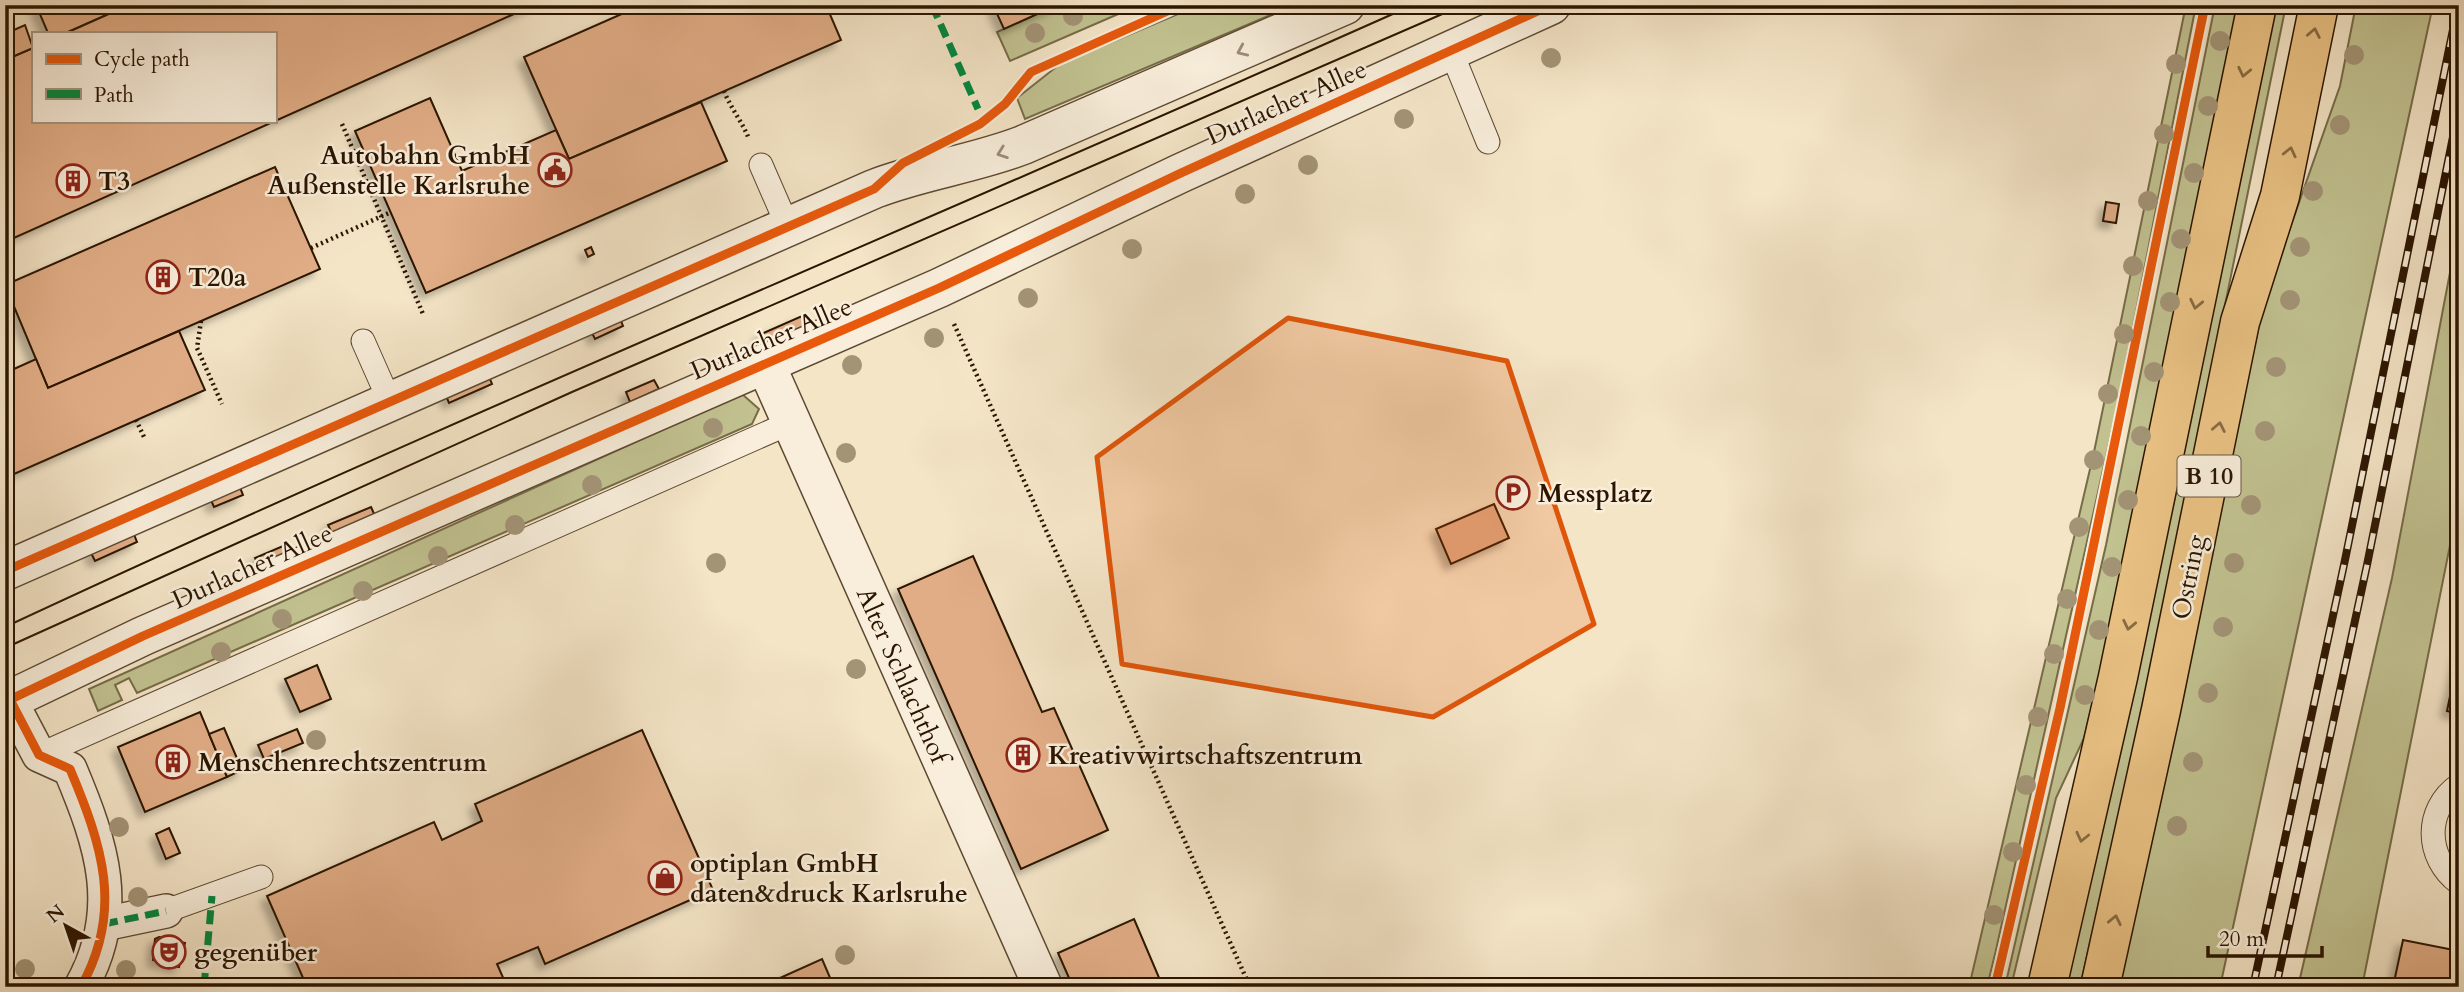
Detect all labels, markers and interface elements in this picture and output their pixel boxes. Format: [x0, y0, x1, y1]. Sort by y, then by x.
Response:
one-way arrow [2306, 27, 2321, 39]
legend [32, 32, 276, 122]
one-way arrow [1237, 42, 1249, 56]
text: Cycle path [94, 45, 190, 74]
street label: Durlacher Allee [1200, 51, 1372, 154]
one-way arrow [2237, 66, 2252, 78]
text: Path [94, 81, 134, 110]
place label: Autobahn GmbH Außenstelle Karlsruhe [267, 138, 530, 203]
one-way arrow [996, 145, 1008, 159]
one-way arrow [2282, 146, 2296, 158]
public building icon: Autobahn GmbH Außenstelle Karlsruhe [536, 151, 574, 189]
building icon: T3 [54, 162, 92, 200]
place label: T3 [98, 164, 130, 199]
building icon: T20a [144, 258, 182, 296]
place label: T20a [188, 260, 247, 295]
street label: Durlacher Allee [685, 289, 857, 388]
one-way arrow [2189, 298, 2204, 310]
one-way arrow [2210, 421, 2225, 433]
road number: B 10 [2178, 456, 2240, 496]
parking icon: Messplatz [1494, 474, 1532, 512]
place label: Messplatz [1538, 476, 1653, 511]
street label: Durlacher Allee [166, 515, 338, 618]
street label: Ostring [2163, 531, 2214, 622]
street label: Alter Schlachthof [848, 582, 959, 772]
one-way arrow [2122, 619, 2137, 631]
building icon: Kreativwirtschaftszentrum [1004, 736, 1042, 774]
place label: Kreativwirtschaftszentrum [1048, 738, 1362, 773]
building icon: Menschenrechtszentrum [154, 743, 192, 781]
place label: Menschenrechtszentrum [198, 745, 487, 780]
one-way arrow [2076, 831, 2091, 843]
place label: optiplan GmbH daten&druck Karlsruhe [690, 846, 968, 911]
shop icon: optiplan GmbH daten&druck Karlsruhe [646, 859, 684, 897]
north arrow [32, 890, 102, 960]
text: N [41, 898, 71, 929]
one-way arrow [2107, 914, 2121, 926]
scale bar [2208, 915, 2322, 959]
text: 20 m [2219, 925, 2264, 954]
theatre icon: gegenüber [150, 933, 188, 971]
place label: gegenüber [194, 935, 318, 970]

